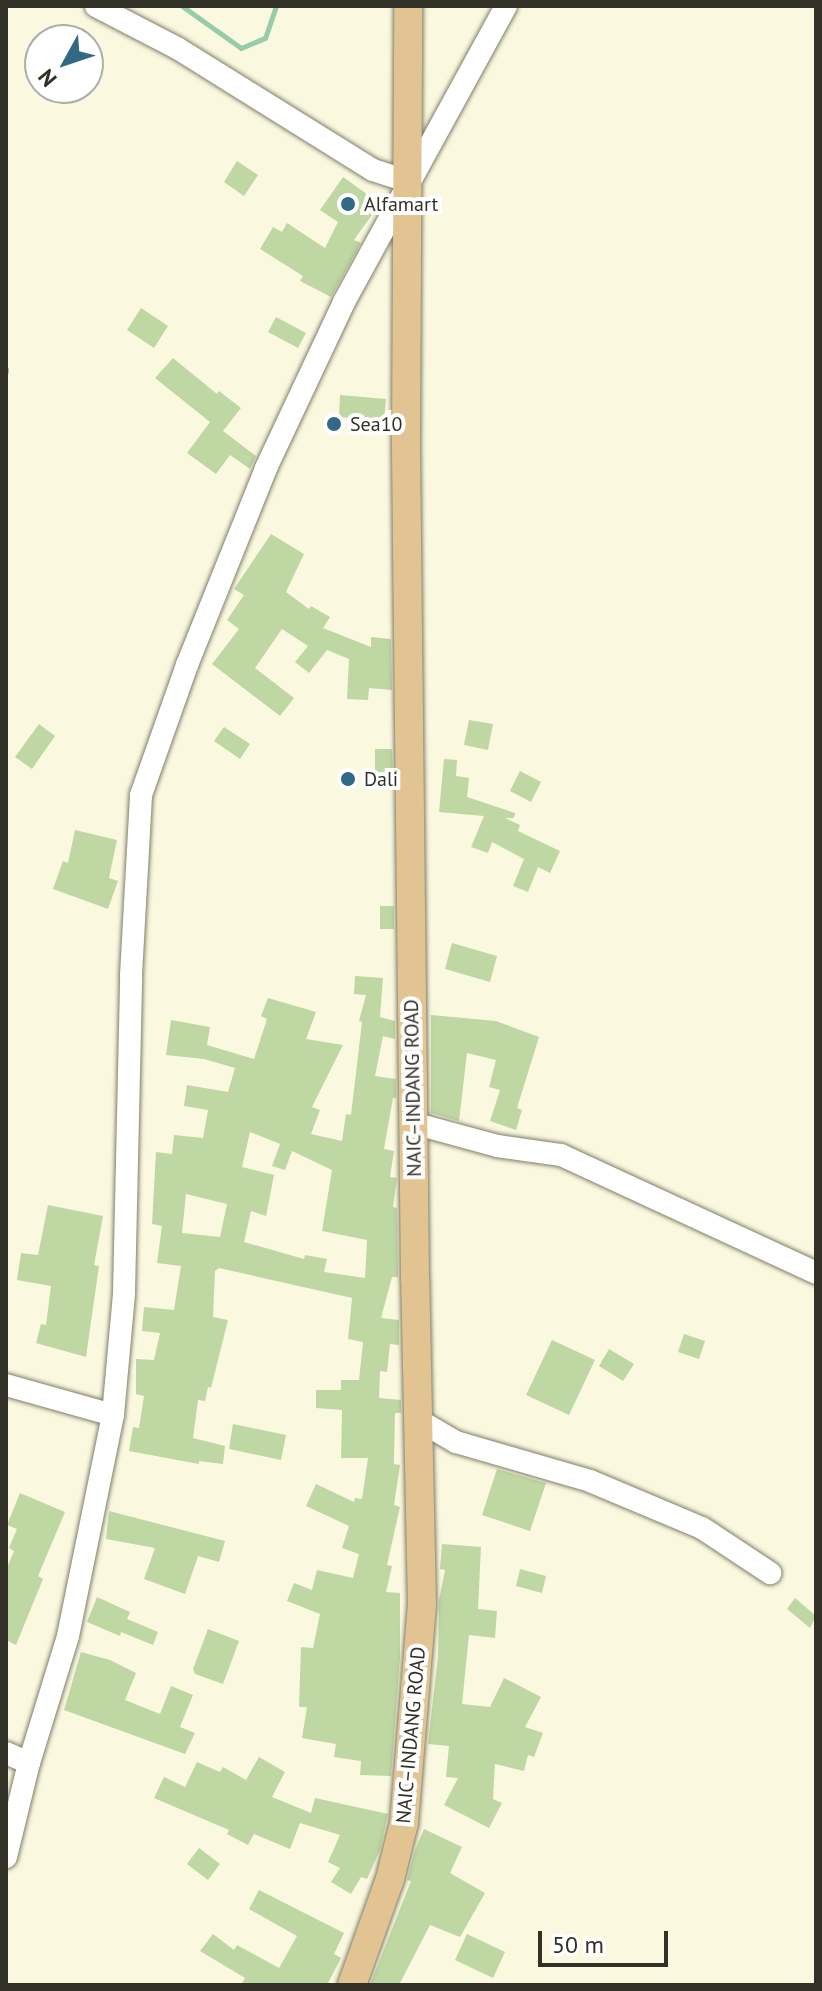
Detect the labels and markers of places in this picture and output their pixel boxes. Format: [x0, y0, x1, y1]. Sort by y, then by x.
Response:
place label: Alfamart [364, 192, 438, 216]
marker: Alfamart [339, 195, 357, 213]
place label: Sea10 [350, 412, 402, 436]
marker: Sea10 [325, 415, 343, 433]
place label: Dali [364, 767, 398, 791]
marker: Dali [339, 770, 357, 788]

